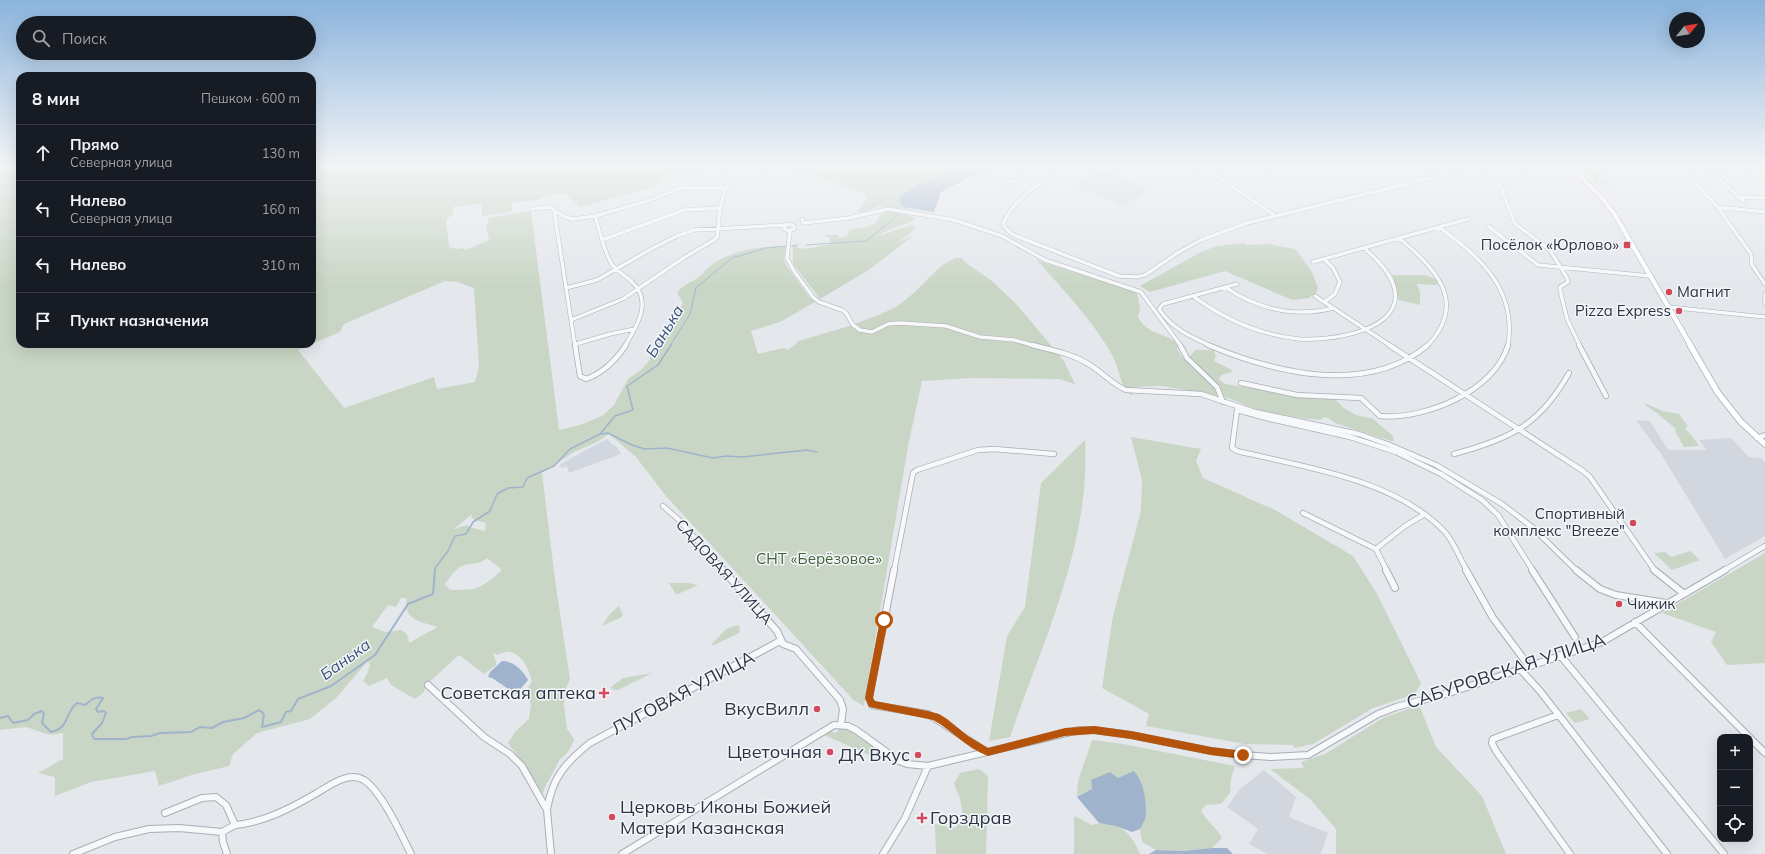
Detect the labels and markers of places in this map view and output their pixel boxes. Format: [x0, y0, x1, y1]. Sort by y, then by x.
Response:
place label: Посёлок «Юрлово» [1481, 235, 1619, 254]
marker: Посёлок «Юрлово» [1622, 240, 1632, 250]
place label: Магнит [1677, 282, 1731, 301]
marker: Магнит [1664, 287, 1674, 297]
place label: Pizza Express [1575, 301, 1671, 320]
marker: Pizza Express [1674, 306, 1684, 316]
place label: Спортивный комплекс "Breeze" [1493, 504, 1625, 540]
marker: Спортивный комплекс "Breeze" [1628, 518, 1638, 528]
place label: Чижик [1627, 594, 1676, 613]
marker: Чижик [1614, 599, 1624, 609]
place label: Советская аптека [440, 681, 596, 704]
marker: Советская аптека [599, 688, 609, 698]
place label: ВкусВилл [724, 697, 809, 720]
marker: ВкусВилл [812, 704, 822, 714]
place label: Цветочная [727, 740, 822, 763]
place label: ДК Вкус [838, 743, 910, 766]
marker: Цветочная [825, 747, 835, 757]
marker: ДК Вкус [913, 750, 923, 760]
place label: Церковь Иконы Божией Матери Казанская [620, 795, 831, 839]
place label: Горздрав [930, 806, 1012, 829]
marker: Церковь Иконы Божией Матери Казанская [607, 812, 617, 822]
marker: Горздрав [917, 813, 927, 823]

